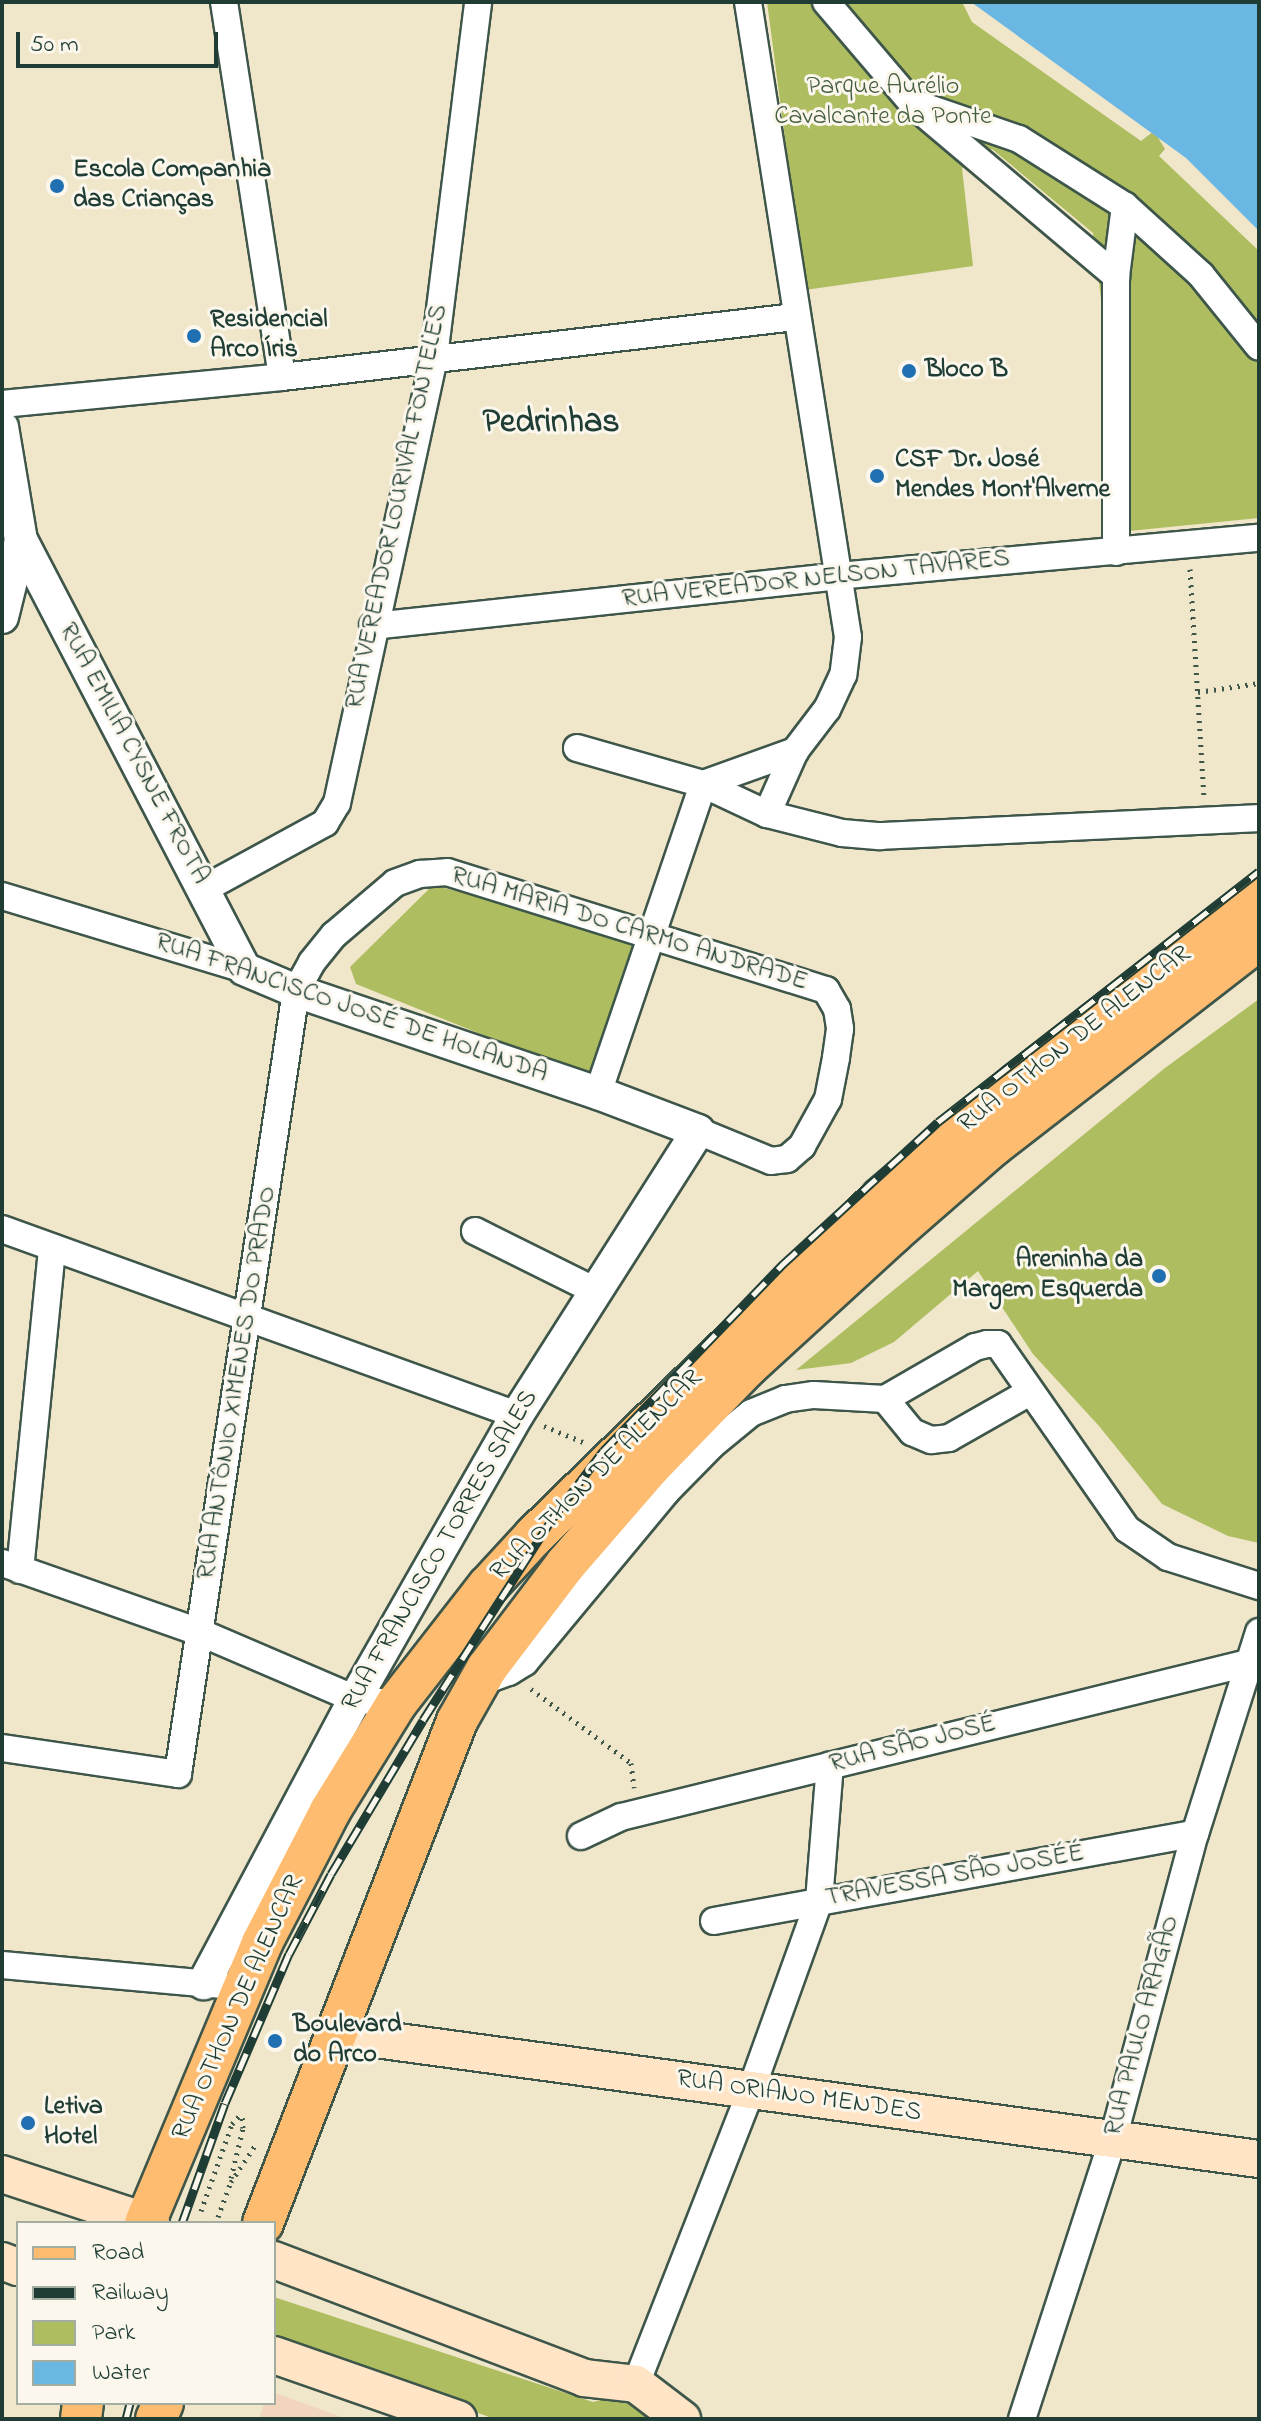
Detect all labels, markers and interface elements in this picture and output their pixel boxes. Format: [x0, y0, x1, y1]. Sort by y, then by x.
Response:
scale bar [20, 16, 222, 66]
text: 50 m [30, 28, 79, 63]
park label: Parque Aurélio Cavalcante da Ponte [774, 72, 992, 134]
place label: Escola Companhia das Crianças [73, 155, 271, 216]
marker: Escola Companhia das Crianças [48, 177, 66, 195]
street label: RUA VEREADOR LOURIVAL FONTELES [340, 302, 456, 712]
place label: Residencial Arco Íris [210, 305, 328, 366]
marker: Residencial Arco Íris [185, 327, 203, 345]
place label: Bloco B [925, 355, 1008, 387]
marker: Bloco B [900, 362, 918, 380]
district label: Pedrinhas [482, 404, 620, 444]
place label: CSF Dr. José Mendes Mont'Alverne [895, 445, 1110, 506]
marker: CSF Dr. José Mendes Mont'Alverne [866, 465, 888, 487]
street label: RUA VEREADOR NELSON TAVARES [621, 544, 1011, 616]
street label: RUA EMILIA CYSNE FROTA [51, 618, 215, 890]
street label: RUA MARIA DO CARMO ANDRADE [447, 861, 811, 999]
street label: RUA FRANCISCO JOSÉ DE HOLANDA [151, 927, 551, 1091]
street label: RUA OTHON DE ALENCAR [953, 940, 1197, 1140]
street label: RUA ANTÔNIO XIMENES DO PRADO [191, 1184, 285, 1582]
place label: Areninha da Margem Esquerda [952, 1245, 1143, 1306]
marker: Areninha da Margem Esquerda [1150, 1267, 1168, 1285]
street label: RUA OTHON DE ALENCAR [485, 1364, 709, 1588]
street label: RUA FRANCISCO TORRES SALES [336, 1385, 546, 1717]
street label: RUA SÃO JOSÉ [827, 1709, 999, 1781]
street label: TRAVESSA SÃO JOSÉÉ [823, 1839, 1087, 1915]
street label: RUA OTHON DE ALENCAR [166, 1871, 312, 2145]
street label: RUA PAULO ARAGÃO [1099, 1912, 1187, 2140]
place label: Boulevard do Arco [293, 2010, 402, 2072]
marker: Boulevard do Arco [264, 2030, 286, 2052]
street label: RUA ORIANO MENDES [674, 2064, 924, 2130]
place label: Letiva Hotel [44, 2092, 103, 2154]
marker: Letiva Hotel [19, 2114, 37, 2132]
legend [16, 2221, 276, 2405]
text: Road [92, 2236, 144, 2271]
text: Railway [92, 2276, 169, 2311]
text: Park [92, 2316, 135, 2351]
text: Water [92, 2356, 150, 2391]

